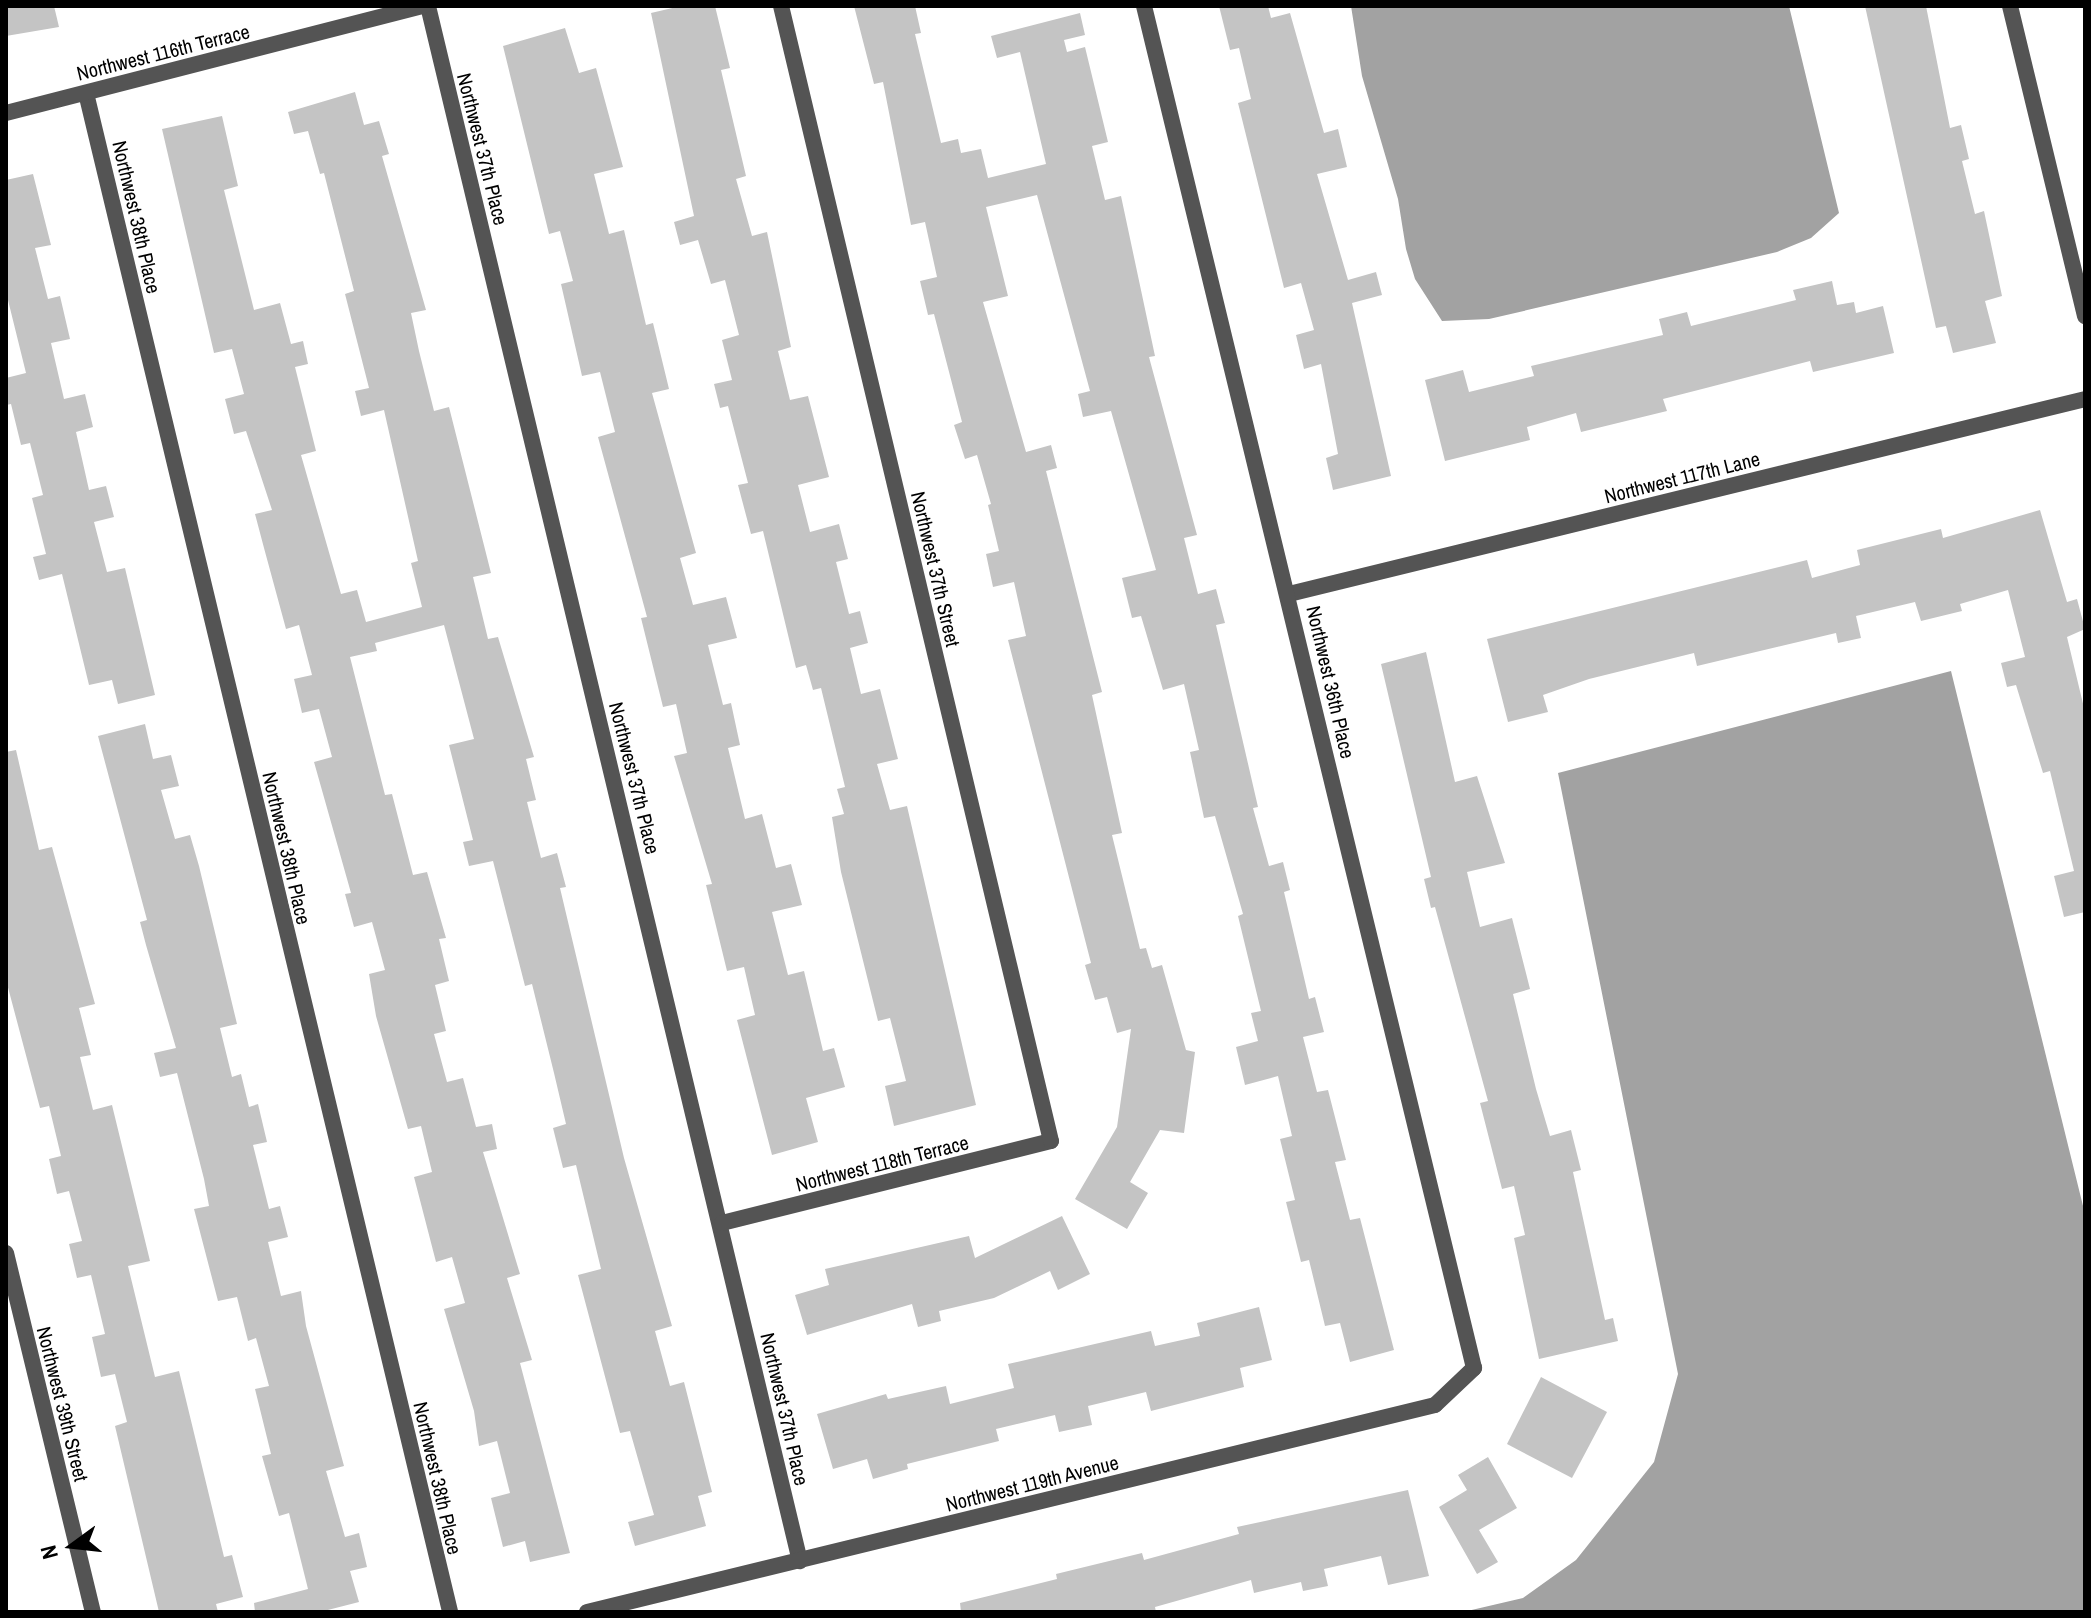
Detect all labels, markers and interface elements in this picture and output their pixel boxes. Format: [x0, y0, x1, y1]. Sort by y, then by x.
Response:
street label: Northwest 116th Terrace [74, 19, 252, 85]
street label: Northwest 37th Place [453, 70, 513, 228]
street label: Northwest 38th Place [108, 138, 166, 296]
street label: Northwest 117th Lane [1602, 446, 1762, 508]
street label: Northwest 37th Street [906, 489, 966, 649]
street label: Northwest 36th Place [1302, 603, 1360, 761]
street label: Northwest 37th Place [605, 699, 665, 857]
street label: Northwest 38th Place [258, 769, 316, 927]
street label: Northwest 118th Terrace [793, 1130, 971, 1196]
street label: Northwest 39th Street [32, 1324, 94, 1484]
street label: Northwest 37th Place [756, 1330, 814, 1488]
street label: Northwest 38th Place [409, 1399, 467, 1557]
street label: Northwest 119th Avenue [943, 1450, 1121, 1516]
north arrow [32, 1506, 112, 1586]
text: N [33, 1542, 65, 1562]

